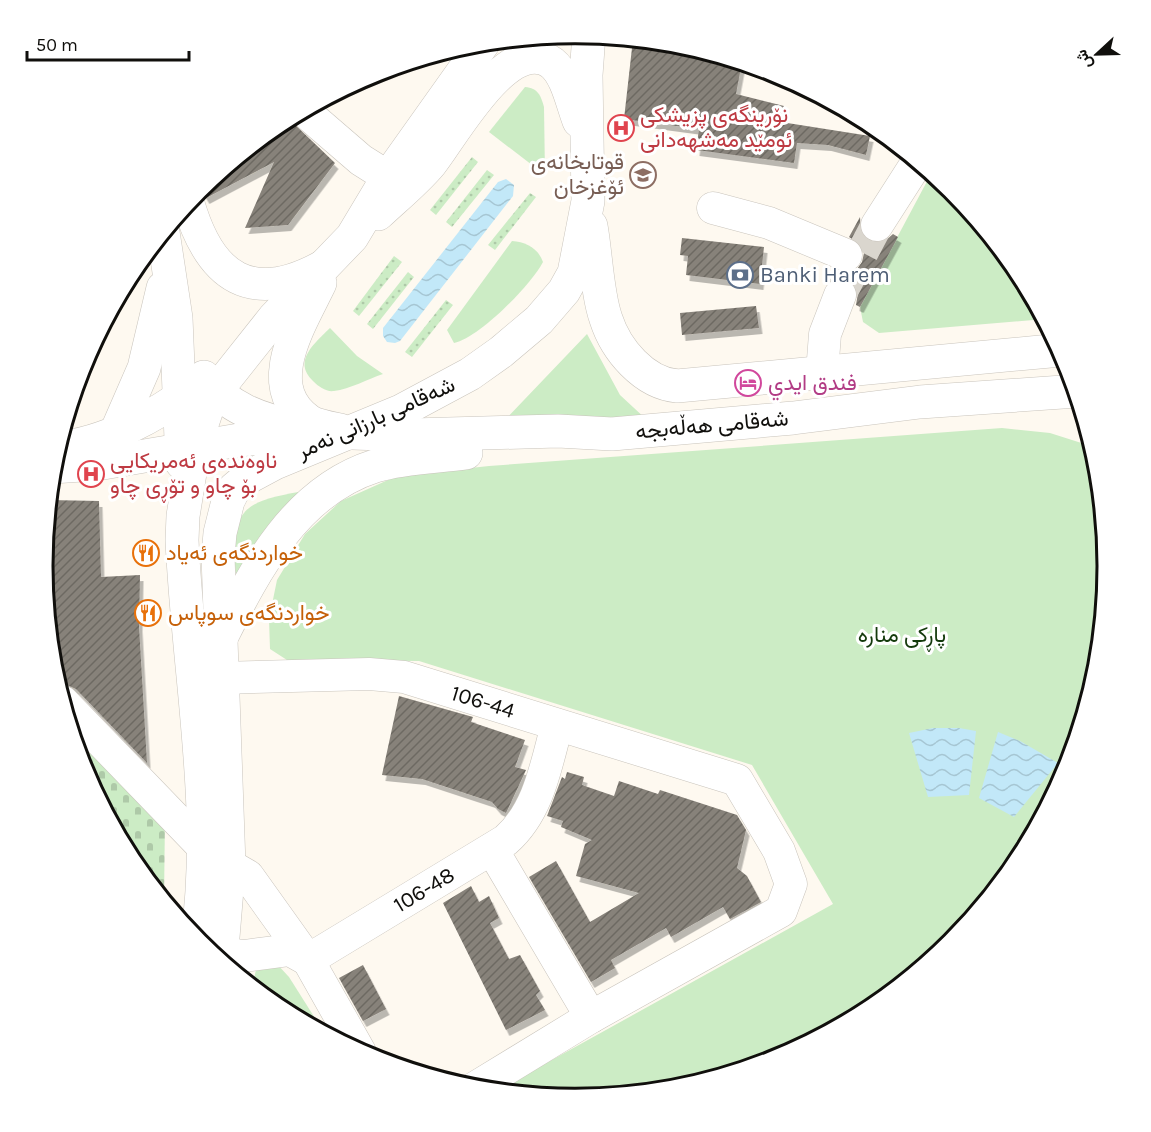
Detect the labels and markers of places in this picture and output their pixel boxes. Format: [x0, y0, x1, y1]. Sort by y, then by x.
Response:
place label: نۆرینگەی پزیشکی ئومێد مەشهەدانی [640, 102, 792, 153]
hospital icon: نۆرینگەی پزیشکی ئومێد مەشهەدانی [606, 113, 636, 143]
place label: قوتابخانەی ئۆغزخان [531, 149, 624, 200]
school or university icon: قوتابخانەی ئۆغزخان [628, 160, 658, 190]
bank icon: Banki Harem [725, 260, 755, 290]
place label: Banki Harem [760, 262, 890, 288]
hotel icon: فندق ايدي [733, 368, 763, 398]
place label: فندق ايدي [768, 370, 857, 401]
place label: ناوەندەی ئەمریکایی بۆ چاو و تۆڕی چاو [110, 448, 277, 503]
hospital icon: ناوەندەی ئەمریکایی بۆ چاو و تۆڕی چاو [76, 459, 106, 489]
restaurant icon: خواردنگەی ئەیاد [131, 538, 161, 568]
place label: خواردنگەی ئەیاد [166, 540, 303, 566]
restaurant icon: خواردنگەی سوپاس [133, 598, 163, 628]
place label: خواردنگەی سوپاس [168, 600, 329, 627]

